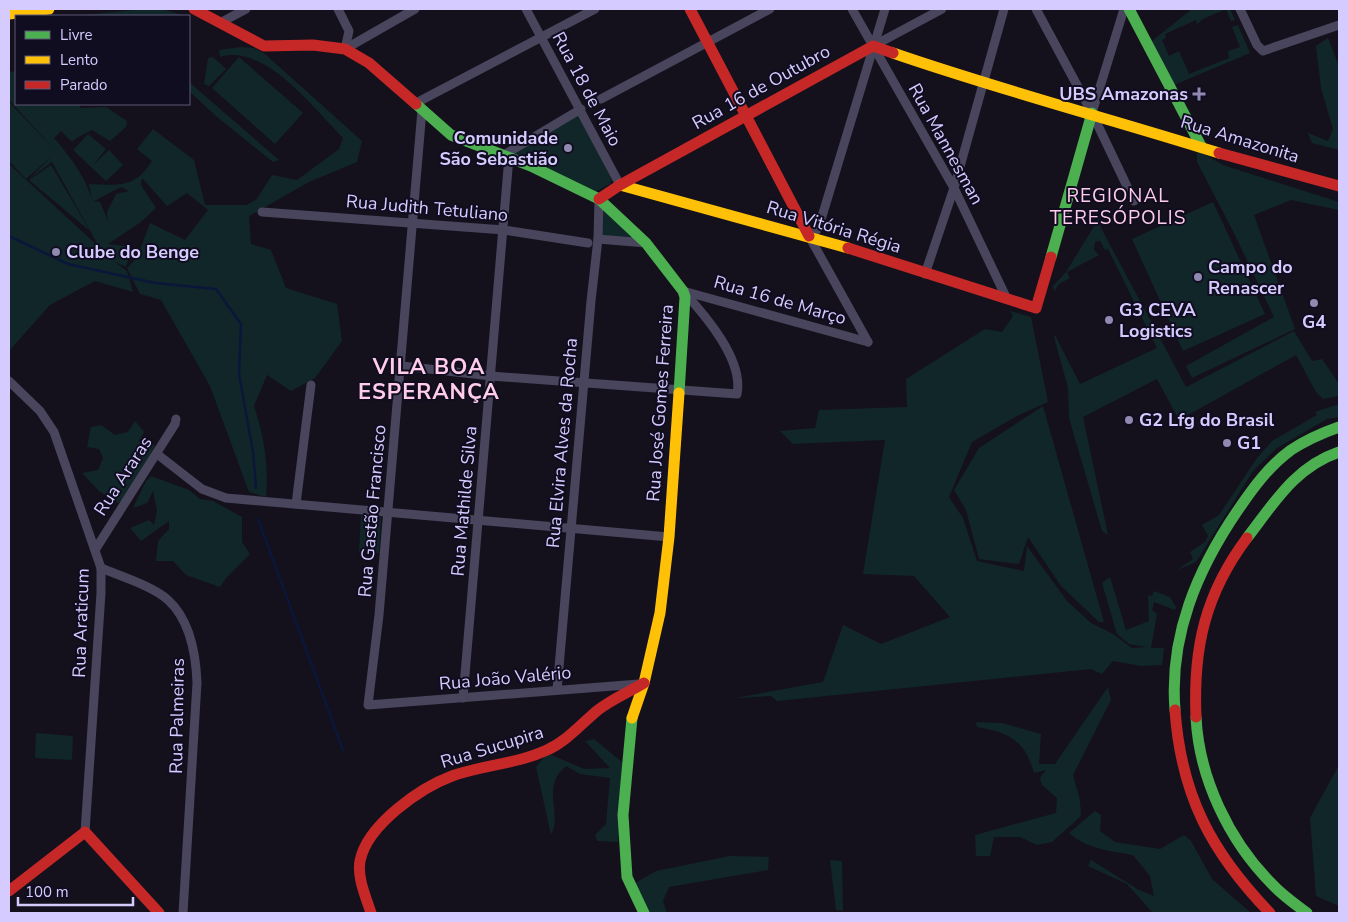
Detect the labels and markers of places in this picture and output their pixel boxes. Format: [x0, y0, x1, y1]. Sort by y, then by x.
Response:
place label: UBS Amazonas [1059, 82, 1188, 106]
marker: UBS Amazonas [1192, 87, 1206, 101]
place label: Comunidade São Sebastião [439, 126, 558, 171]
marker: Comunidade São Sebastião [562, 142, 574, 154]
place label: Clube do Benge [66, 240, 199, 264]
marker: Clube do Benge [50, 246, 62, 258]
place label: Campo do Renascer [1208, 255, 1293, 300]
marker: Campo do Renascer [1192, 271, 1204, 283]
marker: G4 [1308, 297, 1320, 309]
place label: G3 CEVA Logistics [1119, 298, 1197, 343]
place label: G4 [1302, 310, 1326, 334]
marker: G3 CEVA Logistics [1103, 314, 1115, 326]
place label: G2 Lfg do Brasil [1139, 408, 1274, 432]
marker: G2 Lfg do Brasil [1123, 414, 1135, 426]
place label: G1 [1237, 431, 1261, 455]
marker: G1 [1221, 437, 1233, 449]

